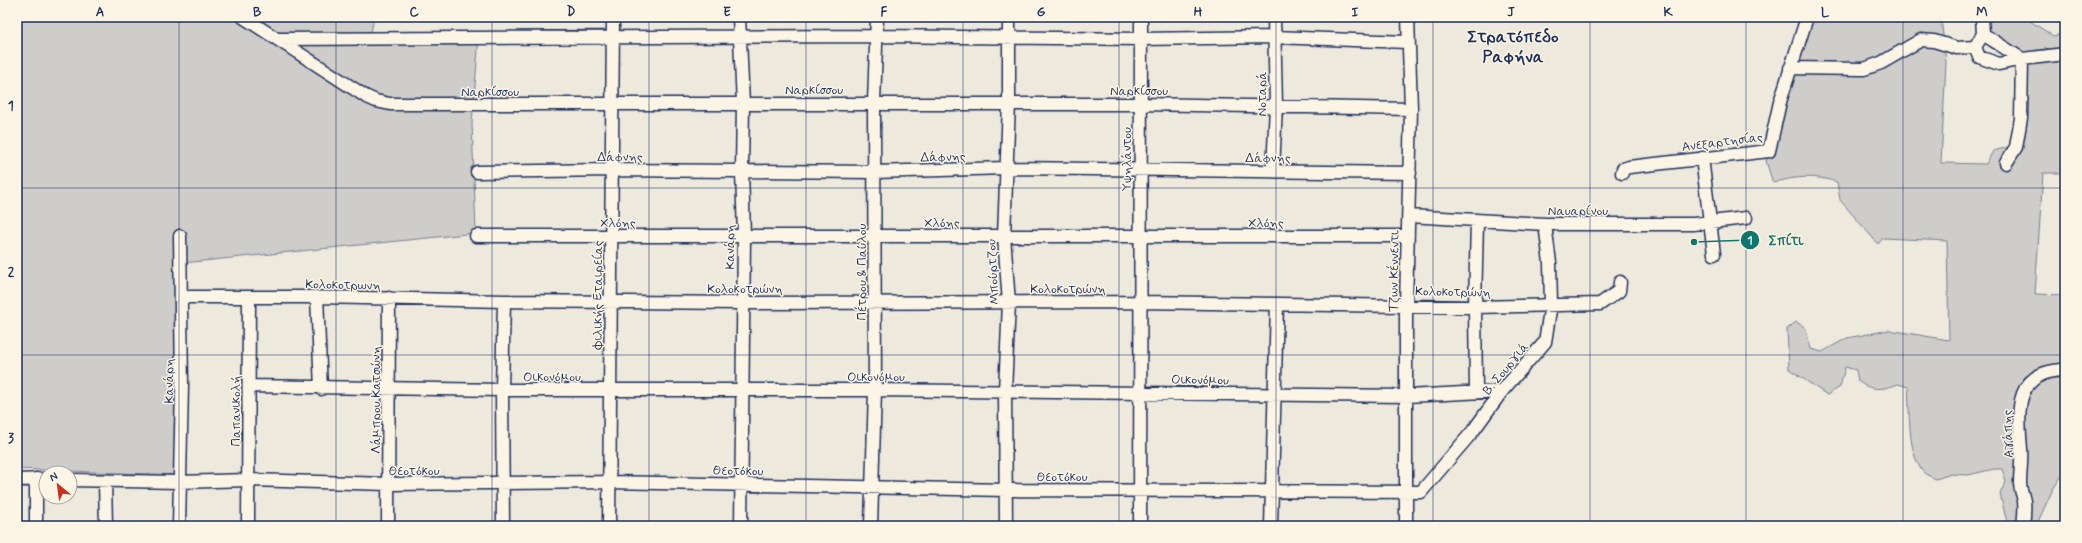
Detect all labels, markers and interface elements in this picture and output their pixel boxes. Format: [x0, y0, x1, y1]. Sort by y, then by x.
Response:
text: A [96, 4, 104, 21]
text: B [253, 4, 262, 21]
text: C [409, 4, 419, 21]
text: D [567, 4, 576, 21]
text: E [723, 4, 731, 21]
text: F [881, 4, 888, 21]
text: G [1037, 4, 1046, 21]
text: H [1194, 4, 1203, 21]
text: I [1352, 4, 1359, 21]
text: J [1507, 4, 1515, 21]
text: K [1663, 4, 1673, 21]
text: L [1821, 4, 1830, 21]
text: M [1976, 4, 1988, 21]
district label: Στρατόπεδο Ραφήνα [1467, 26, 1559, 68]
street label: Νοταρά [1254, 72, 1271, 116]
street label: Ναρκίσσου [785, 82, 843, 99]
street label: Ναρκίσσου [1110, 83, 1168, 100]
street label: Ναρκίσσου [461, 84, 519, 101]
text: 1 [8, 98, 14, 115]
street label: Υψηλάντου [1119, 127, 1136, 191]
street label: Ανεξαρτησίας [1681, 129, 1764, 156]
street label: Δάφνης [597, 149, 643, 166]
street label: Δάφνης [920, 149, 966, 166]
street label: Δάφνης [1245, 150, 1291, 167]
street label: Ναυαρίνου [1548, 203, 1608, 220]
street label: Χλόης [600, 215, 636, 232]
street label: Χλόης [924, 215, 960, 232]
street label: Χλόης [1248, 215, 1284, 232]
street label: Πέτρου & Παύλου [854, 223, 871, 320]
street label: Κανάρη [722, 224, 739, 270]
callout: Σπίτι [1740, 227, 1811, 253]
street label: Τζων Κέννεντι [1385, 230, 1404, 312]
text: Σπίτι [1769, 232, 1804, 250]
text: 1 [1747, 233, 1753, 249]
street label: Μπούρτζου [983, 239, 1004, 305]
street label: Φιλικής Εταιρείας [590, 240, 607, 350]
text: 2 [8, 264, 15, 281]
street label: Κολοκοτρωνη [305, 276, 381, 295]
street label: Κολοκοτρώνη [707, 281, 783, 298]
street label: Κολοκοτρώνη [1030, 281, 1106, 298]
street label: Κολοκοτρώνη [1415, 283, 1491, 302]
street label: Β. Σουργιά [1479, 339, 1533, 399]
street label: Λάμπρου Κατσώνη [368, 346, 385, 454]
street label: Κανάρη [161, 358, 178, 404]
street label: Οικονόμου [523, 369, 581, 386]
street label: Οικονόμου [847, 369, 905, 386]
street label: Οικονόμου [1171, 371, 1229, 390]
street label: Παπανικολή [228, 376, 245, 446]
street label: Αγάπης [1999, 409, 2018, 458]
text: 3 [8, 430, 14, 447]
street label: Θεοτόκου [388, 463, 440, 480]
street label: Θεοτόκου [712, 463, 764, 480]
north arrow [38, 465, 78, 505]
text: N [47, 469, 60, 485]
street label: Θεοτόκου [1036, 469, 1088, 486]

